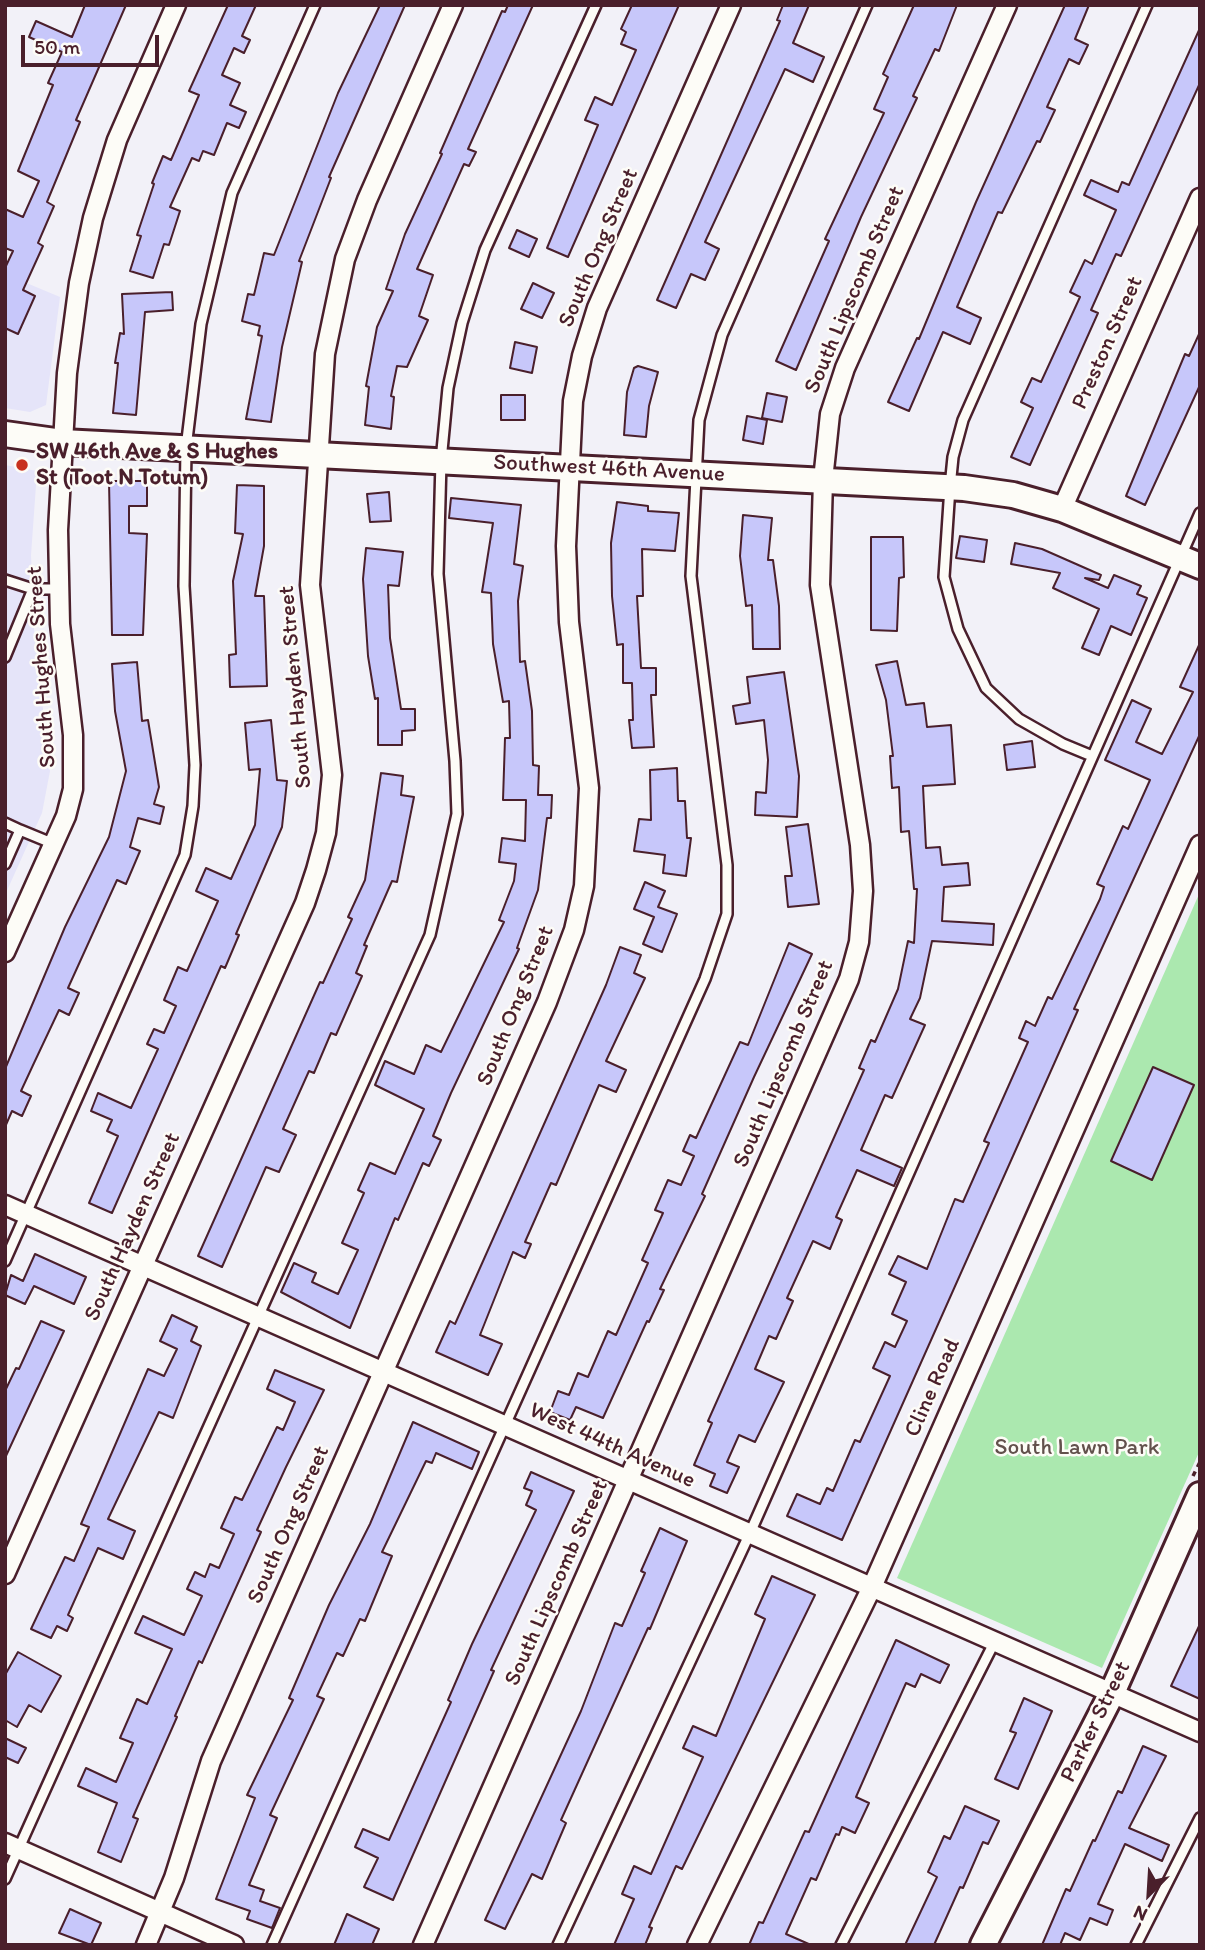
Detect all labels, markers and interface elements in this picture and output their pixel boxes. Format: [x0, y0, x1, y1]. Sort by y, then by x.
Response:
scale bar [24, 21, 163, 65]
text: 50 m [34, 34, 80, 59]
street label: South Ong Street [553, 164, 645, 332]
street label: South Lipscomb Street [799, 182, 911, 398]
street label: Preston Street [1066, 272, 1150, 414]
place label: SW 46th Ave & S Hughes St (Toot N Totum) [36, 438, 278, 492]
street label: Southwest 46th Avenue [492, 449, 726, 489]
marker: SW 46th Ave & S Hughes St (Toot N Totum) [14, 457, 30, 473]
street label: South Hughes Street [21, 565, 63, 769]
street label: South Hayden Street [273, 584, 319, 790]
street label: South Ong Street [471, 922, 561, 1090]
street label: South Lipscomb Street [728, 956, 840, 1172]
street label: South Hayden Street [79, 1128, 187, 1326]
street label: Cline Road [899, 1334, 967, 1442]
street label: West 44th Avenue [525, 1397, 699, 1495]
park label: South Lawn Park [995, 1434, 1159, 1462]
street label: South Ong Street [242, 1442, 336, 1608]
street label: South Lipscomb Street [499, 1476, 615, 1690]
street label: Parker Street [1055, 1657, 1137, 1787]
north arrow [1114, 1859, 1184, 1929]
text: N [1130, 1901, 1151, 1927]

